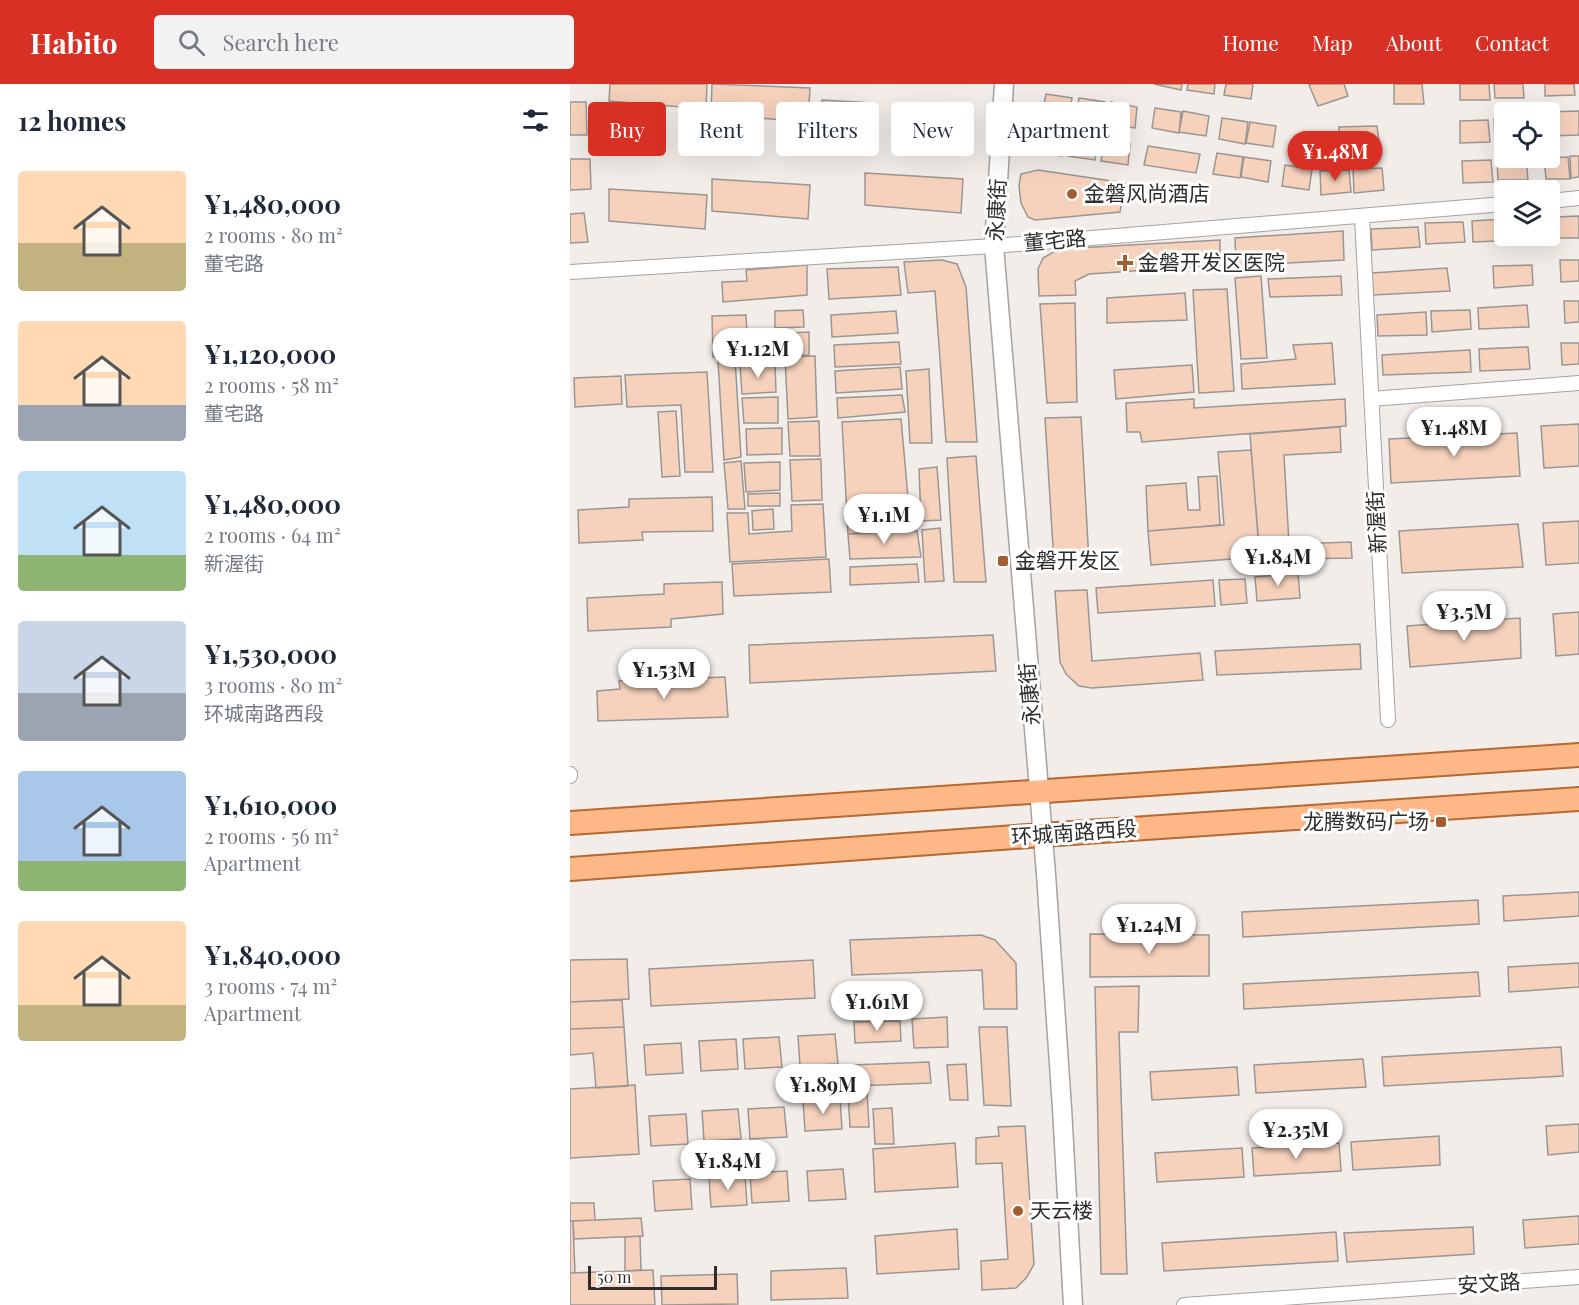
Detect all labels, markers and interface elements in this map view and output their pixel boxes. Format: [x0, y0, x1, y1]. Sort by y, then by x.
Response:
search box [154, 15, 574, 69]
text: Habito [30, 24, 118, 61]
icon: search [175, 26, 208, 59]
text: Search here [223, 27, 339, 57]
text: Home [1223, 28, 1279, 56]
text: Map [1312, 28, 1353, 56]
text: About [1386, 28, 1442, 56]
text: Contact [1475, 28, 1549, 56]
chip: Buy [588, 102, 666, 156]
chip: Rent [678, 102, 764, 156]
chip: Filters [776, 102, 879, 156]
chip: New [891, 102, 974, 156]
chip: Apartment [986, 102, 1130, 156]
map controls [1494, 102, 1560, 246]
button: locate [1494, 102, 1560, 168]
text: 12 homes [18, 103, 126, 138]
icon: filters [519, 104, 552, 137]
pin: ¥1.48M [1286, 131, 1384, 182]
text: ¥1.48M [1302, 137, 1368, 164]
street label: 永康街 [979, 178, 1011, 242]
place label: 金磐风尚酒店 [1084, 178, 1210, 206]
button: layers [1494, 180, 1560, 246]
text: ¥1,480,000 [204, 186, 341, 221]
marker: 金磐风尚酒店 [1065, 187, 1079, 201]
icon: home [66, 195, 138, 267]
text: 2 rooms · 80 m² [204, 221, 343, 248]
street label: 董宅路 [1022, 222, 1087, 256]
place label: 金磐开发区医院 [1138, 247, 1285, 275]
text: 董宅路 [204, 249, 264, 276]
marker: 金磐开发区医院 [1116, 254, 1134, 272]
pin: ¥1.12M [709, 328, 807, 379]
text: ¥1.12M [726, 334, 790, 361]
text: ¥1,120,000 [204, 336, 336, 371]
icon: home [66, 345, 138, 417]
text: 2 rooms · 58 m² [204, 371, 339, 398]
text: 董宅路 [204, 399, 264, 426]
pin: ¥1.48M [1405, 407, 1503, 458]
text: ¥1.48M [1421, 413, 1487, 440]
text: ¥1,480,000 [204, 486, 341, 521]
street label: 新渥街 [1359, 490, 1391, 554]
pin: ¥1.1M [842, 494, 926, 545]
icon: home [66, 495, 138, 567]
text: ¥1.1M [858, 500, 910, 527]
text: 2 rooms · 64 m² [204, 521, 341, 548]
pin: ¥1.84M [1229, 536, 1327, 587]
text: ¥1.84M [1245, 542, 1311, 569]
place label: 金磐开发区 [1015, 545, 1120, 573]
text: 新渥街 [204, 549, 264, 576]
marker: 金磐开发区 [996, 554, 1010, 568]
pin: ¥3.5M [1422, 591, 1506, 642]
text: ¥3.5M [1436, 597, 1492, 624]
text: ¥1,530,000 [204, 636, 337, 671]
icon: home [66, 645, 138, 717]
pin: ¥1.53M [615, 649, 713, 700]
text: ¥1.53M [632, 655, 696, 682]
street label: 永康街 [1011, 662, 1045, 727]
text: 3 rooms · 80 m² [204, 671, 342, 698]
text: 环城南路西段 [204, 699, 324, 726]
text: ¥1,610,000 [204, 787, 337, 822]
icon: home [66, 795, 138, 867]
place label: 龙腾数码广场 [1303, 806, 1429, 834]
street label: 环城南路西段 [1010, 813, 1138, 849]
marker: 龙腾数码广场 [1434, 815, 1448, 829]
text: 2 rooms · 56 m² [204, 822, 339, 849]
text: Apartment [204, 849, 301, 876]
pin: ¥1.24M [1100, 904, 1198, 955]
text: ¥1.24M [1116, 910, 1182, 937]
text: ¥1,840,000 [204, 937, 341, 972]
icon: home [66, 945, 138, 1017]
text: 3 rooms · 74 m² [204, 972, 337, 999]
pin: ¥1.61M [828, 981, 926, 1032]
text: ¥1.61M [845, 987, 909, 1014]
text: Apartment [204, 999, 301, 1026]
pin: ¥1.89M [774, 1064, 872, 1115]
text: ¥1.89M [789, 1070, 857, 1097]
pin: ¥2.35M [1247, 1109, 1345, 1160]
text: ¥2.35M [1263, 1115, 1329, 1142]
pin: ¥1.84M [679, 1140, 777, 1191]
text: ¥1.84M [695, 1146, 761, 1173]
place label: 天云楼 [1030, 1195, 1093, 1223]
marker: 天云楼 [1011, 1204, 1025, 1218]
scale bar [588, 1263, 717, 1290]
text: 50 m [597, 1266, 631, 1287]
street label: 安文路 [1456, 1266, 1521, 1298]

